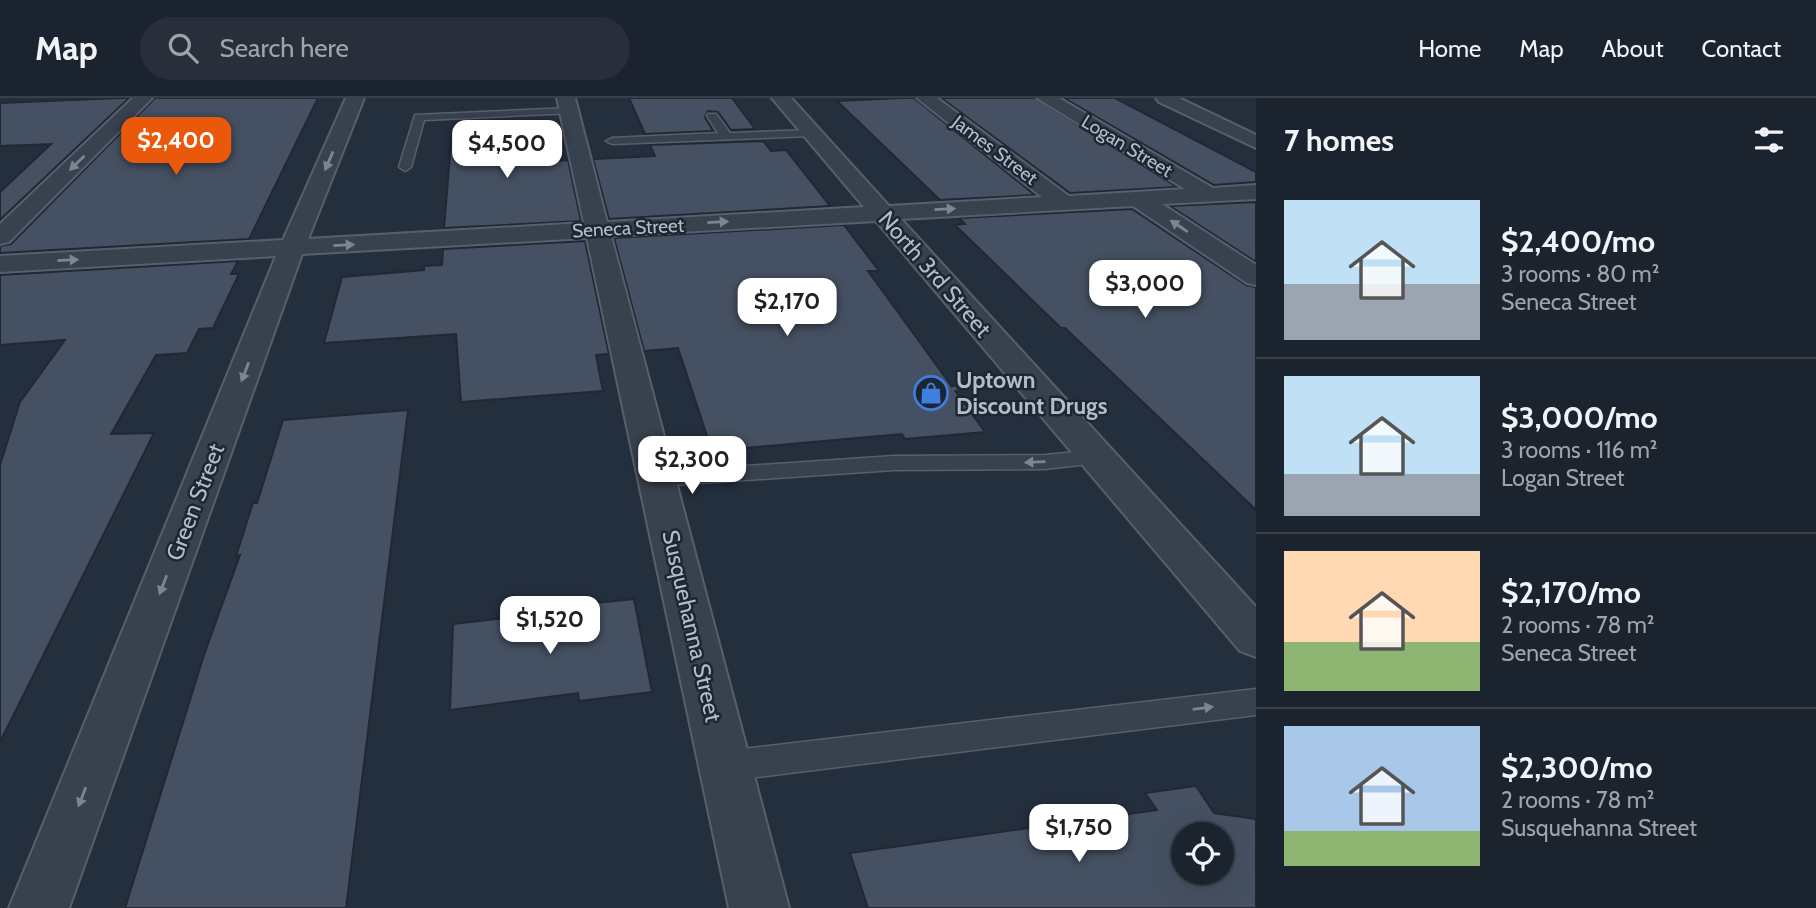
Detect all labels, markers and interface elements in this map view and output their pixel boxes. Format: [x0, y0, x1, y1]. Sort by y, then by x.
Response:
search box [140, 17, 630, 80]
text: Map [35, 28, 98, 68]
icon: search [164, 29, 202, 67]
text: Search here [220, 32, 349, 64]
text: Home [1418, 34, 1481, 63]
text: Map [1519, 34, 1564, 63]
text: About [1602, 34, 1664, 63]
text: Contact [1702, 34, 1781, 63]
street label: James Street [947, 110, 1043, 190]
street label: Logan Street [1077, 110, 1177, 182]
pin: $2,400 [119, 118, 233, 177]
pin: $4,500 [450, 120, 564, 180]
icon: filters [1750, 121, 1788, 159]
text: 7 homes [1284, 122, 1394, 159]
text: $2,400 [137, 126, 215, 154]
text: $4,500 [468, 129, 546, 157]
one-way arrow [323, 151, 334, 172]
one-way arrow [68, 154, 85, 171]
one-way arrow [934, 204, 956, 215]
street label: North 3rd Street [873, 205, 997, 343]
street label: Seneca Street [571, 214, 685, 242]
one-way arrow [707, 217, 729, 228]
one-way arrow [1170, 219, 1188, 233]
text: $2,400/mo [1501, 223, 1655, 260]
icon: home [1340, 228, 1424, 312]
one-way arrow [333, 239, 355, 250]
one-way arrow [57, 254, 79, 265]
pin: $3,000 [1088, 260, 1202, 320]
text: 3 rooms · 80 m² [1501, 260, 1659, 288]
text: $3,000 [1105, 269, 1185, 297]
pin: $2,170 [730, 278, 844, 338]
text: $2,170 [754, 287, 820, 315]
text: Seneca Street [1501, 288, 1637, 316]
one-way arrow [239, 362, 250, 383]
place label: Uptown Discount Drugs [956, 366, 1108, 420]
shop icon: Uptown Discount Drugs [912, 374, 950, 412]
text: $3,000/mo [1501, 399, 1658, 436]
icon: home [1340, 404, 1424, 488]
pin: $2,300 [635, 436, 749, 496]
text: 3 rooms · 116 m² [1501, 436, 1657, 464]
street label: Green Street [160, 439, 230, 564]
text: $2,300 [654, 445, 730, 473]
one-way arrow [1024, 456, 1046, 467]
text: Logan Street [1501, 464, 1625, 492]
street label: Susquehanna Street [656, 527, 728, 725]
one-way arrow [158, 574, 169, 595]
text: $2,170/mo [1501, 574, 1641, 611]
icon: home [1340, 579, 1424, 663]
pin: $1,520 [493, 596, 607, 656]
text: $1,520 [516, 605, 584, 633]
text: 2 rooms · 78 m² [1501, 611, 1655, 639]
text: Seneca Street [1501, 639, 1637, 667]
one-way arrow [1192, 703, 1214, 714]
text: $2,300/mo [1501, 749, 1653, 786]
icon: home [1340, 754, 1424, 838]
text: 2 rooms · 78 m² [1501, 786, 1655, 814]
one-way arrow [76, 787, 87, 808]
pin: $1,750 [1022, 804, 1136, 864]
text: $1,750 [1045, 813, 1113, 841]
text: Susquehanna Street [1501, 814, 1697, 842]
map controls [1171, 822, 1234, 885]
button: locate [1171, 822, 1234, 885]

